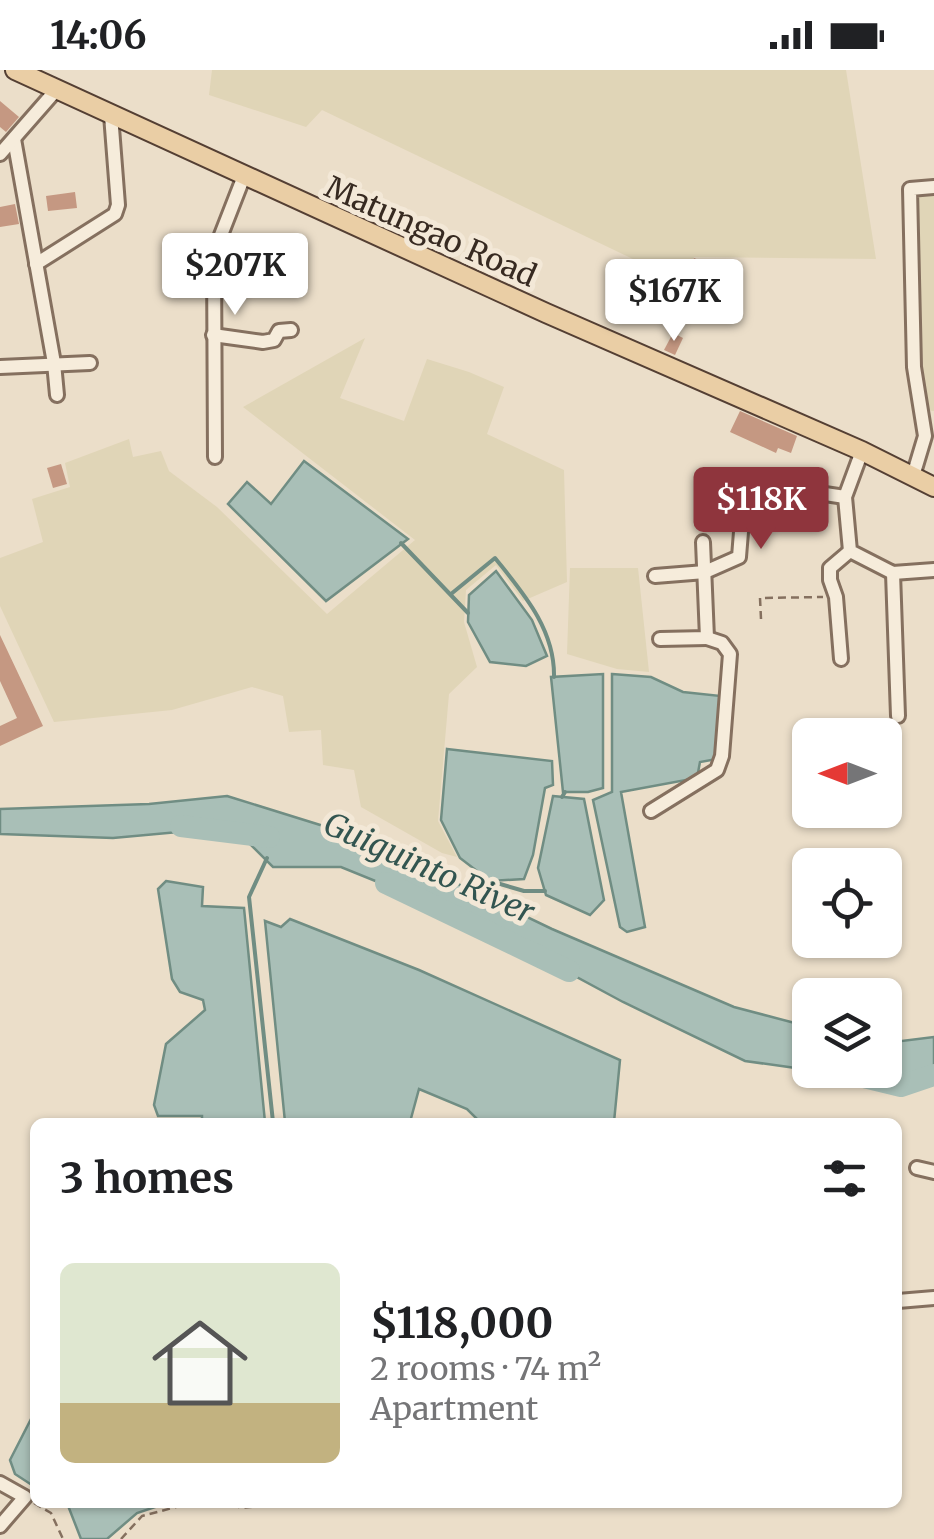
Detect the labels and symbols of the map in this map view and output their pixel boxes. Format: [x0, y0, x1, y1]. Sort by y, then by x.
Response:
street label: Matungao Road [319, 167, 543, 295]
pin: $207K [165, 233, 305, 318]
pin: $167K [604, 259, 744, 344]
pin: $118K [691, 467, 831, 552]
north arrow [792, 718, 902, 828]
water label: Guiguinto River [318, 804, 541, 933]

